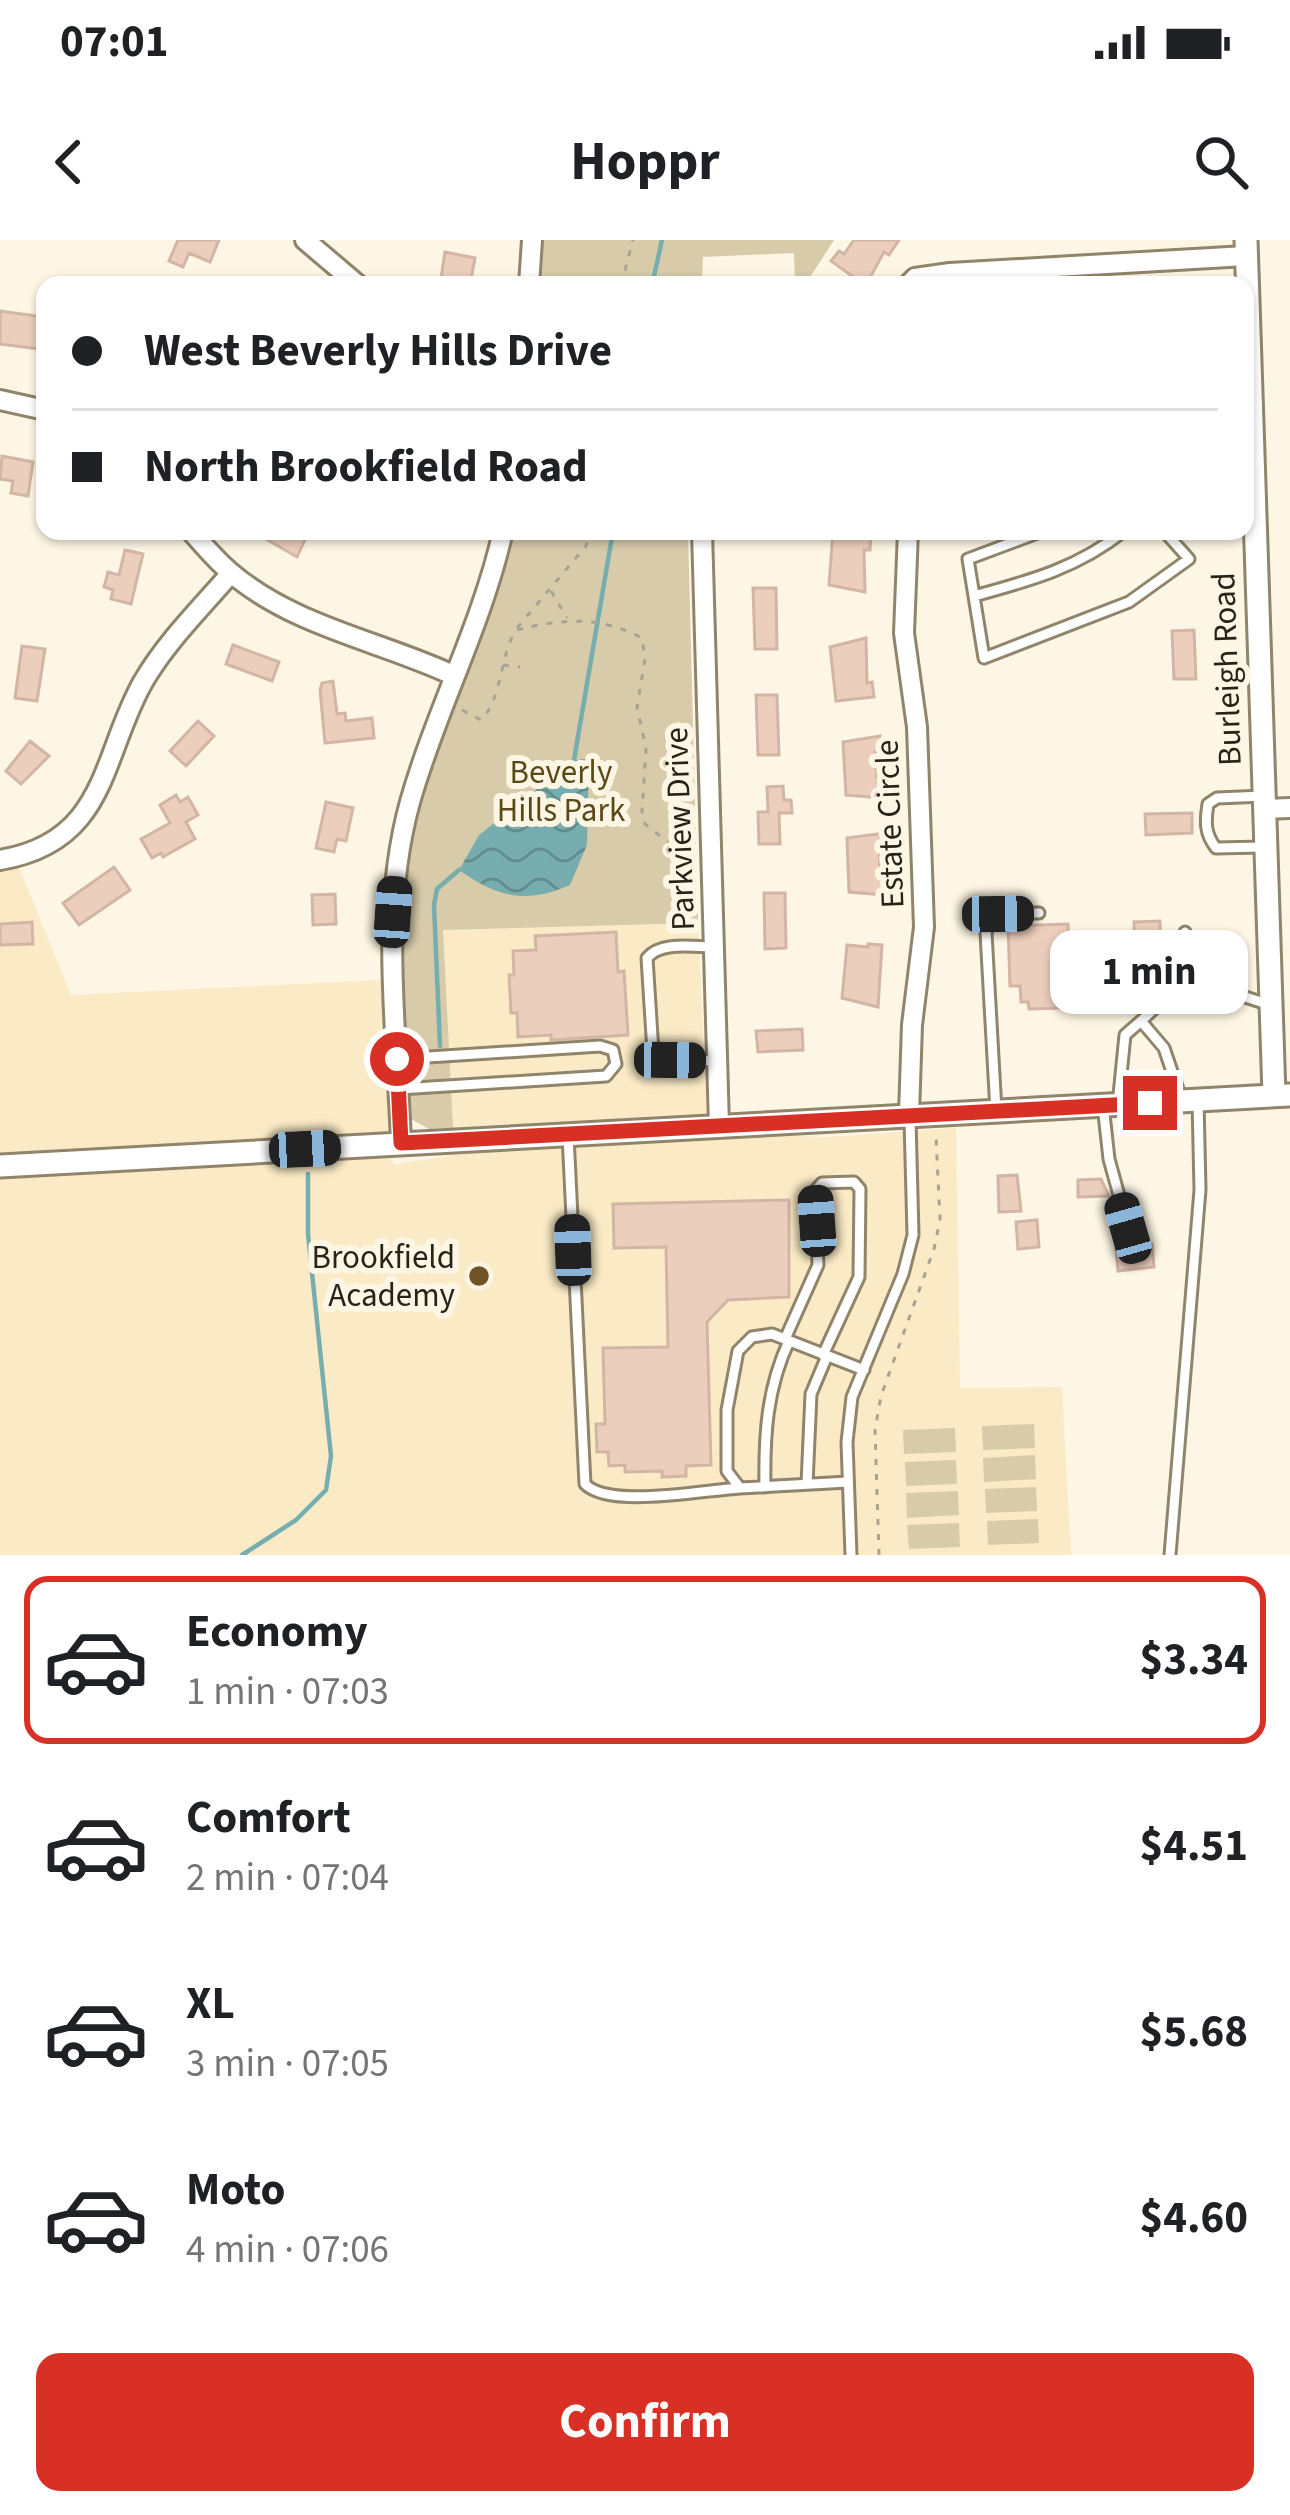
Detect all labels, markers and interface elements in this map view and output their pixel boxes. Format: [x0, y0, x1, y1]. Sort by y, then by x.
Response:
text: 07:01 [60, 10, 169, 74]
text: Hoppr [570, 124, 720, 201]
icon: back [36, 129, 102, 195]
icon: search [1188, 129, 1254, 195]
text: West Beverly Hills Drive [144, 319, 612, 383]
text: North Brookfield Road [144, 435, 588, 499]
street label: Burleigh Road [1200, 571, 1254, 767]
street label: Parkview Drive [653, 726, 707, 932]
street label: Estate Circle [864, 739, 916, 909]
park label: Beverly Hills Park [497, 749, 626, 834]
car [373, 875, 413, 949]
car [962, 895, 1034, 933]
callout: 1 min [1051, 929, 1249, 1013]
text: 1 min [1102, 944, 1196, 1000]
route start [370, 1032, 424, 1086]
car [634, 1041, 706, 1079]
route end [1123, 1076, 1177, 1130]
car [268, 1129, 342, 1169]
car [797, 1184, 837, 1258]
car [1101, 1188, 1155, 1268]
car [554, 1213, 592, 1287]
place label: Brookfield Academy [312, 1234, 456, 1319]
marker: Brookfield Academy [466, 1263, 492, 1289]
text: Economy [186, 1600, 368, 1664]
icon: car [42, 1606, 150, 1714]
text: $3.34 [1139, 1628, 1248, 1692]
text: 1 min · 07:03 [186, 1664, 389, 1720]
text: Comfort [186, 1786, 351, 1850]
icon: car [42, 1792, 150, 1900]
text: $4.51 [1139, 1814, 1248, 1878]
text: 2 min · 07:04 [186, 1850, 389, 1906]
text: XL [186, 1972, 235, 2036]
icon: car [42, 1978, 150, 2086]
text: $5.68 [1139, 2000, 1248, 2064]
text: 3 min · 07:05 [186, 2036, 389, 2092]
text: Moto [186, 2158, 285, 2222]
icon: car [42, 2164, 150, 2272]
text: $4.60 [1139, 2186, 1248, 2250]
text: 4 min · 07:06 [186, 2222, 389, 2278]
button: Confirm [36, 2353, 1254, 2491]

